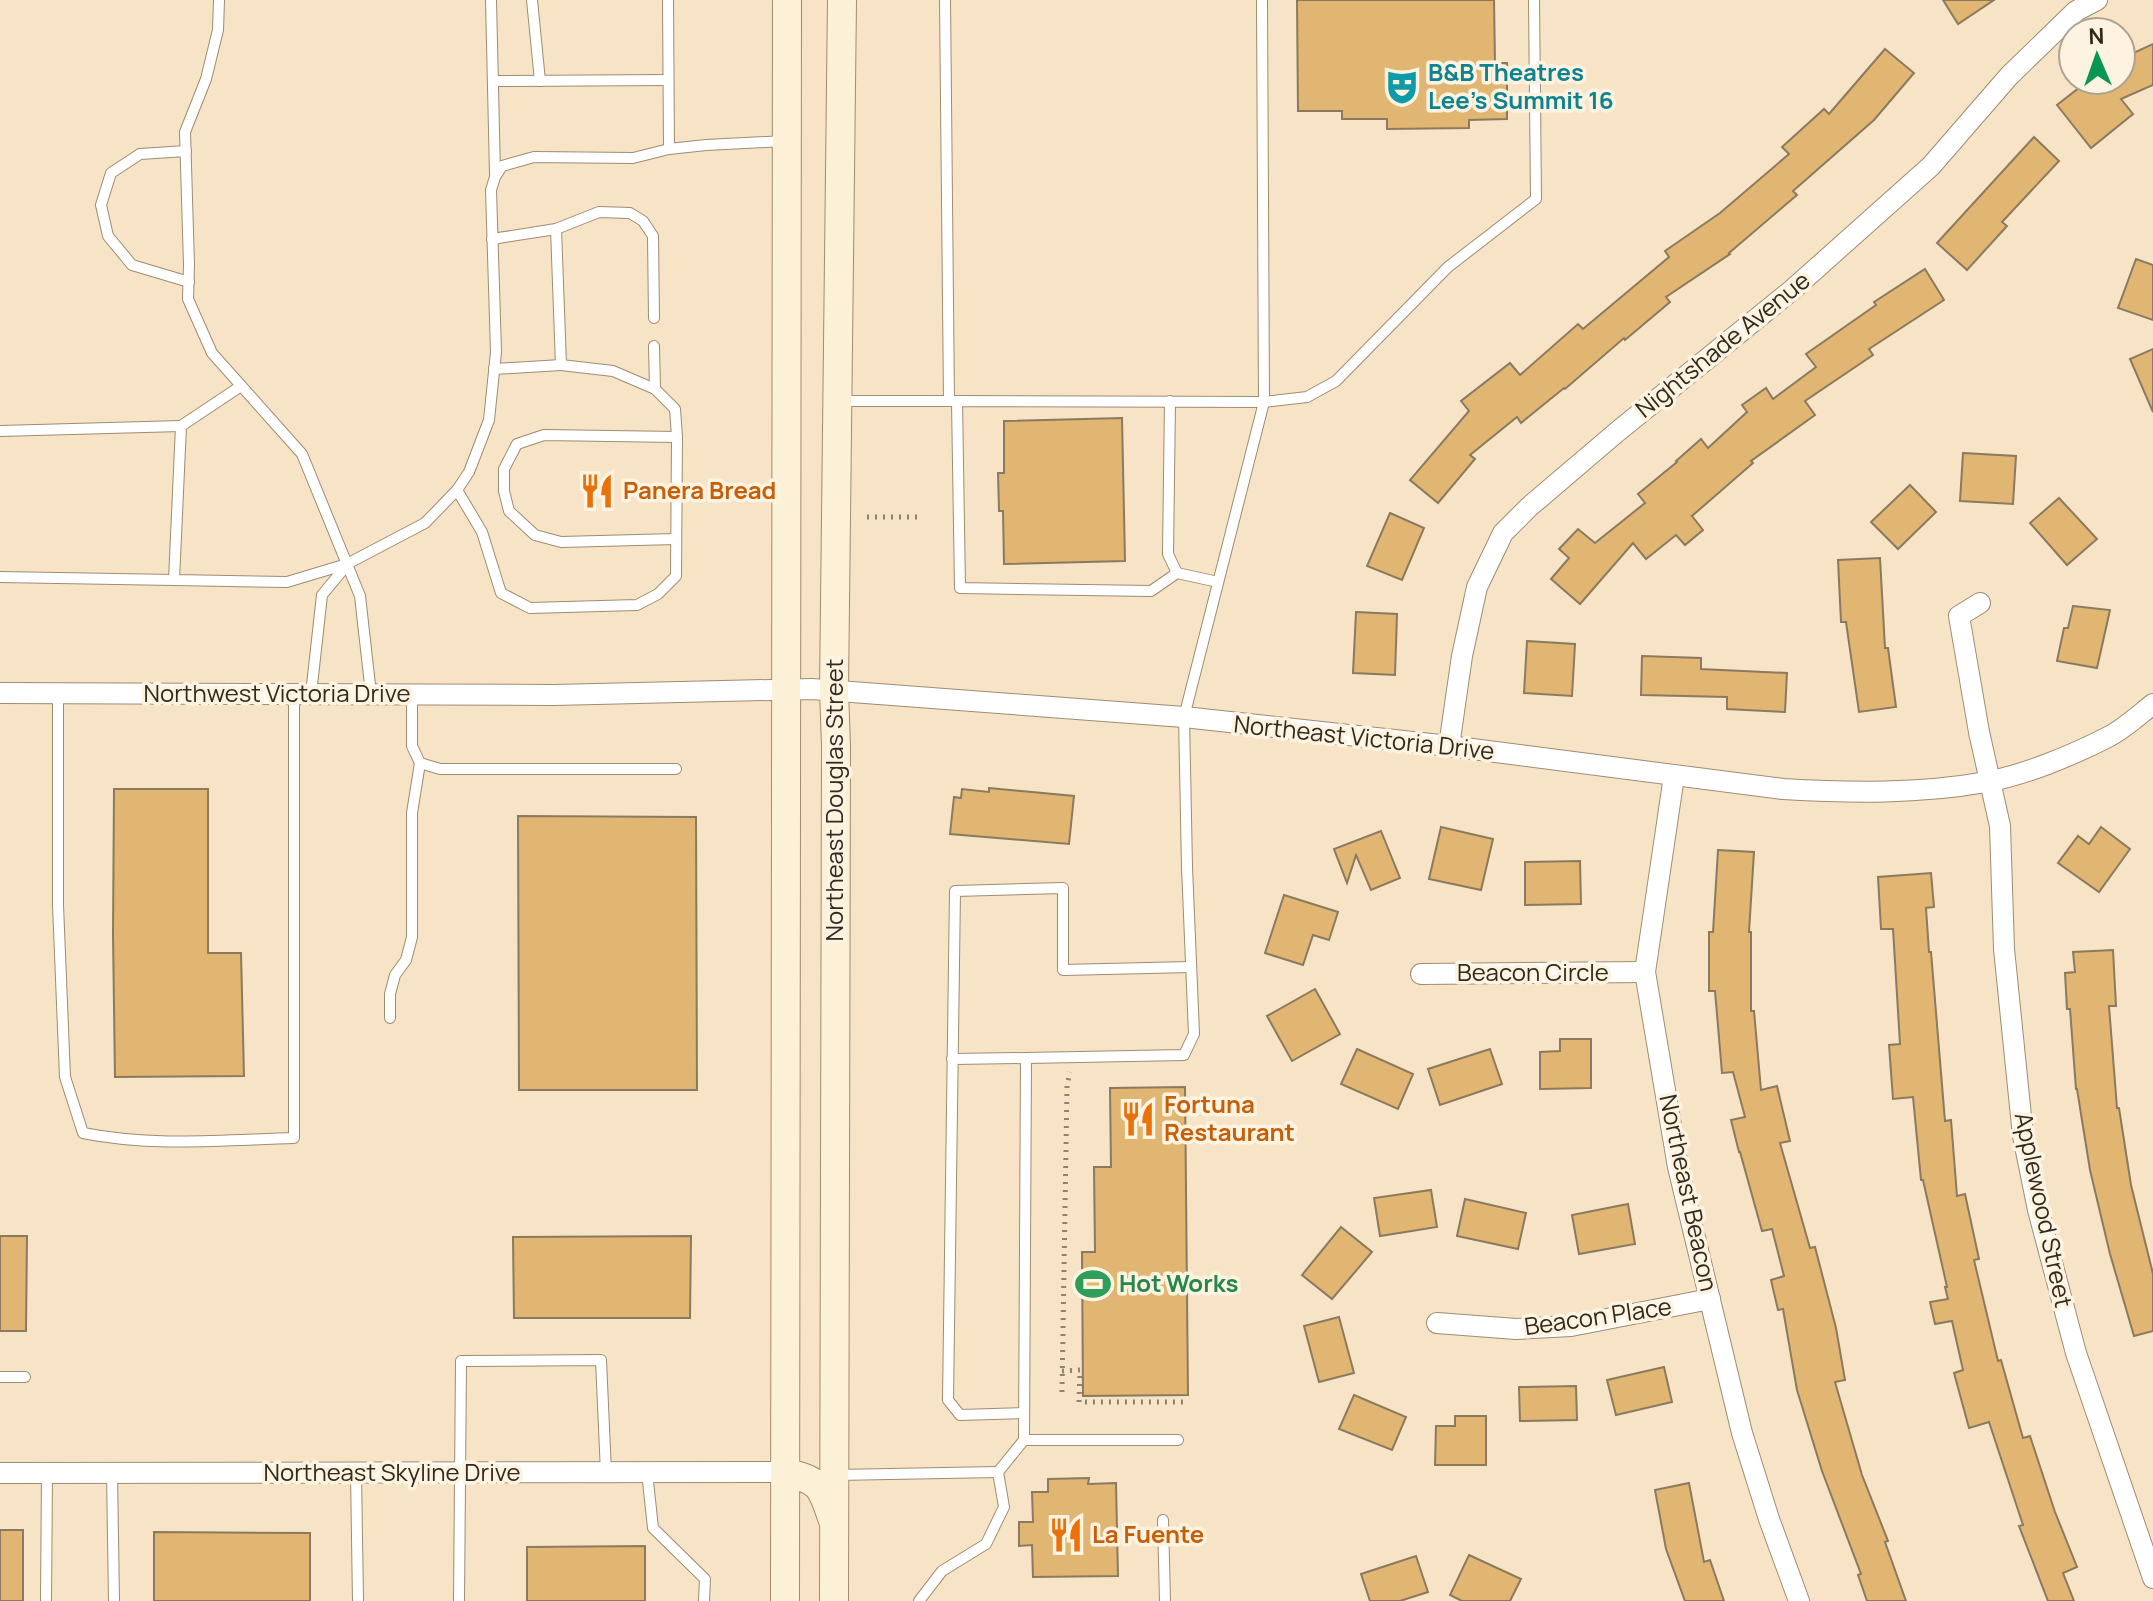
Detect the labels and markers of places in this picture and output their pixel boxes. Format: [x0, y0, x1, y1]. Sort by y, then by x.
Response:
place label: B&B Theatres Lee's Summit 16 [1428, 55, 1614, 116]
theatre icon: B&B Theatres Lee's Summit 16 [1383, 68, 1421, 106]
restaurant icon: Panera Bread [578, 472, 616, 510]
place label: Panera Bread [623, 473, 776, 506]
place label: Fortuna Restaurant [1164, 1087, 1295, 1148]
restaurant icon: Fortuna Restaurant [1119, 1100, 1157, 1138]
sports icon: Hot Works [1074, 1265, 1112, 1303]
place label: Hot Works [1119, 1266, 1238, 1299]
restaurant icon: La Fuente [1047, 1516, 1085, 1554]
place label: La Fuente [1092, 1517, 1204, 1550]

